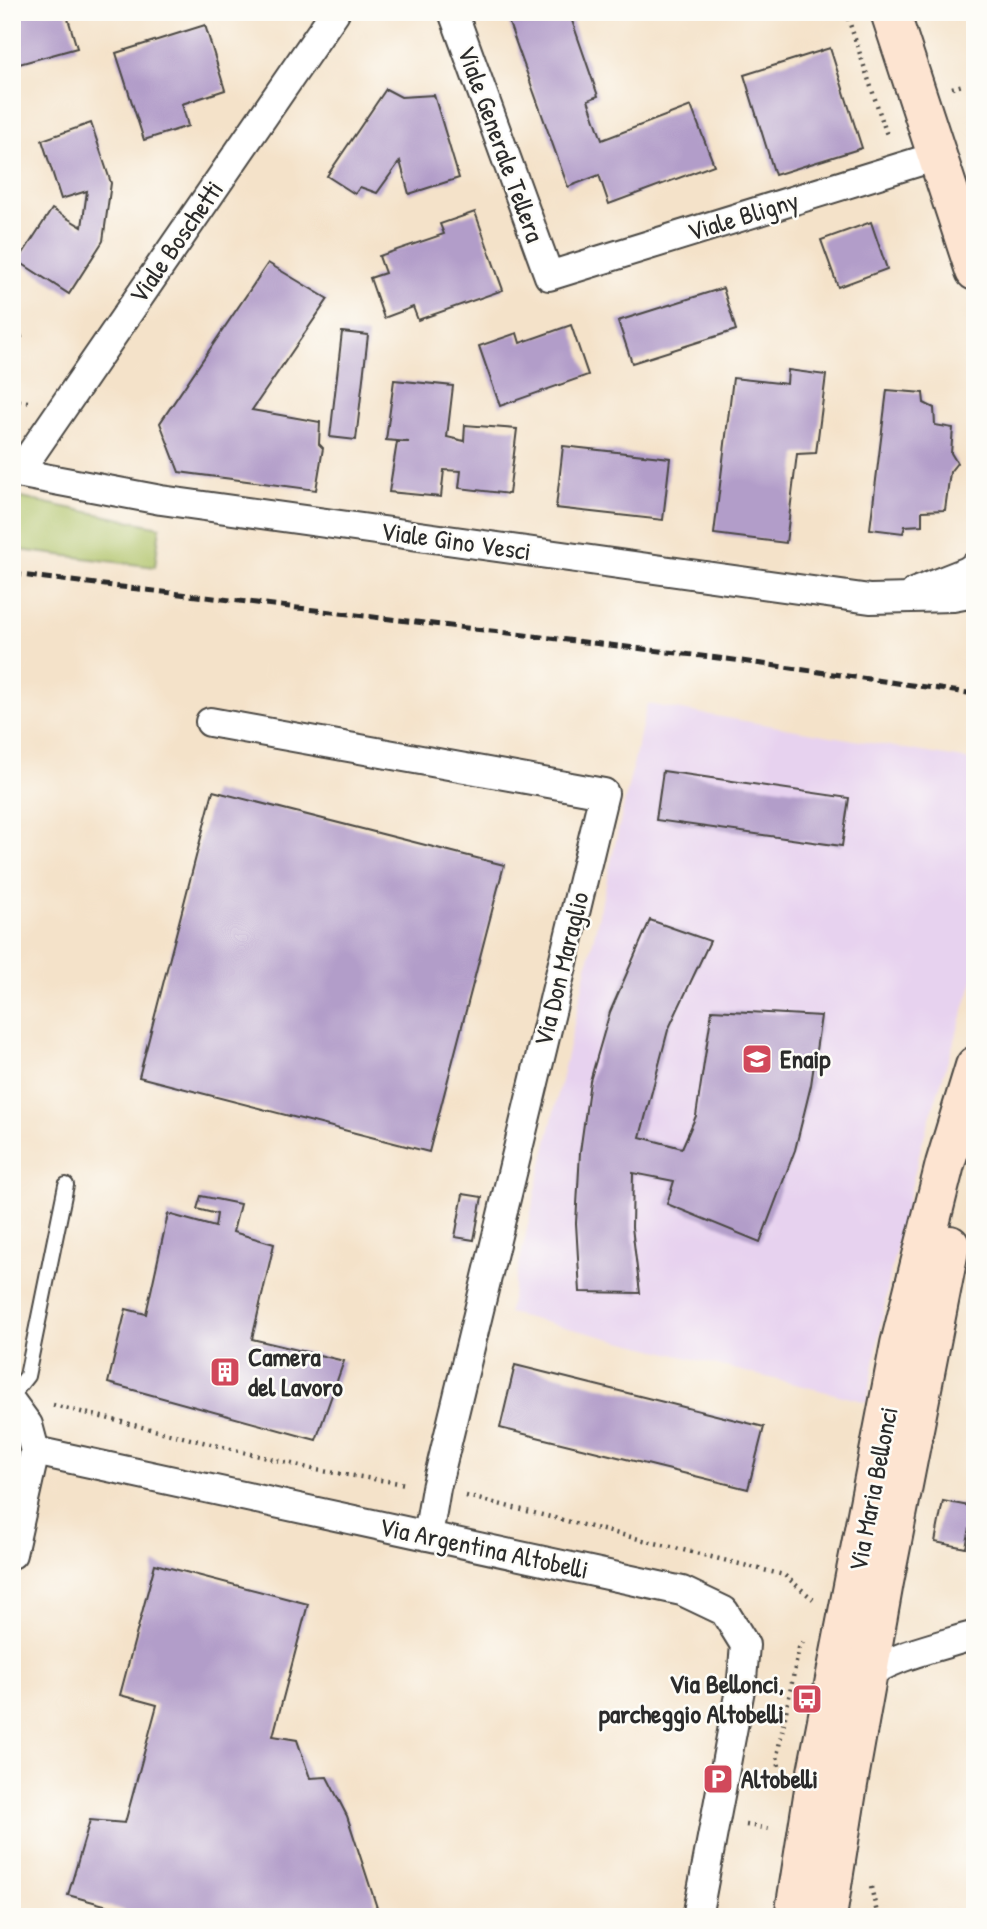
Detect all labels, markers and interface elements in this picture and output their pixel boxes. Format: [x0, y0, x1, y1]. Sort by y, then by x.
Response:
street label: Viale Generale Tellera [450, 41, 553, 247]
street label: Viale Boschetti [120, 173, 231, 310]
street label: Viale Bligny [683, 182, 803, 249]
street label: Viale Gino Vesci [379, 513, 533, 568]
street label: Via Don Maraglio [524, 888, 597, 1050]
place label: Enaip [780, 1041, 831, 1077]
school or university icon: Enaip [740, 1042, 774, 1076]
place label: Camera del Lavoro [248, 1339, 343, 1404]
building icon: Camera del Lavoro [208, 1355, 242, 1389]
street label: Via Maria Bellonci [839, 1404, 906, 1574]
street label: Via Argentina Altobelli [376, 1508, 592, 1587]
place label: Via Bellonci, parcheggio Altobelli [599, 1666, 784, 1732]
bus stop icon: Via Bellonci, parcheggio Altobelli [790, 1682, 824, 1716]
place label: Altobelli [741, 1761, 818, 1796]
parking icon: Altobelli [701, 1762, 735, 1796]

